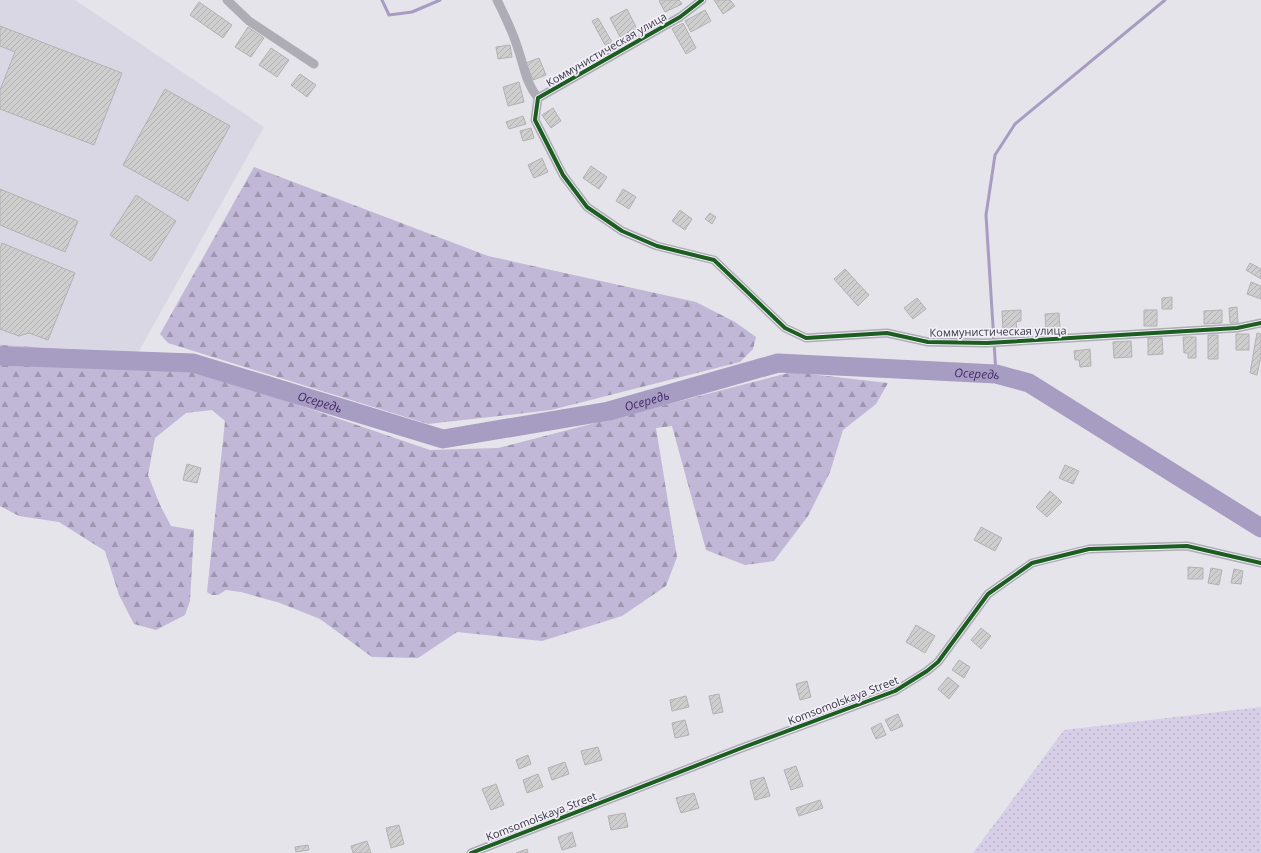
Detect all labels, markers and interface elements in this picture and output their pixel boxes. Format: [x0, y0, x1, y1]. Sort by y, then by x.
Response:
street label: Коммунистическая улица [543, 8, 669, 90]
street label: Коммунистическая улица [929, 322, 1067, 340]
water label: Осередь [954, 363, 1002, 383]
water label: Осередь [622, 386, 671, 415]
water label: Осередь [296, 387, 345, 416]
street label: Komsomolskaya Street [786, 672, 901, 728]
street label: Komsomolskaya Street [484, 788, 599, 844]

